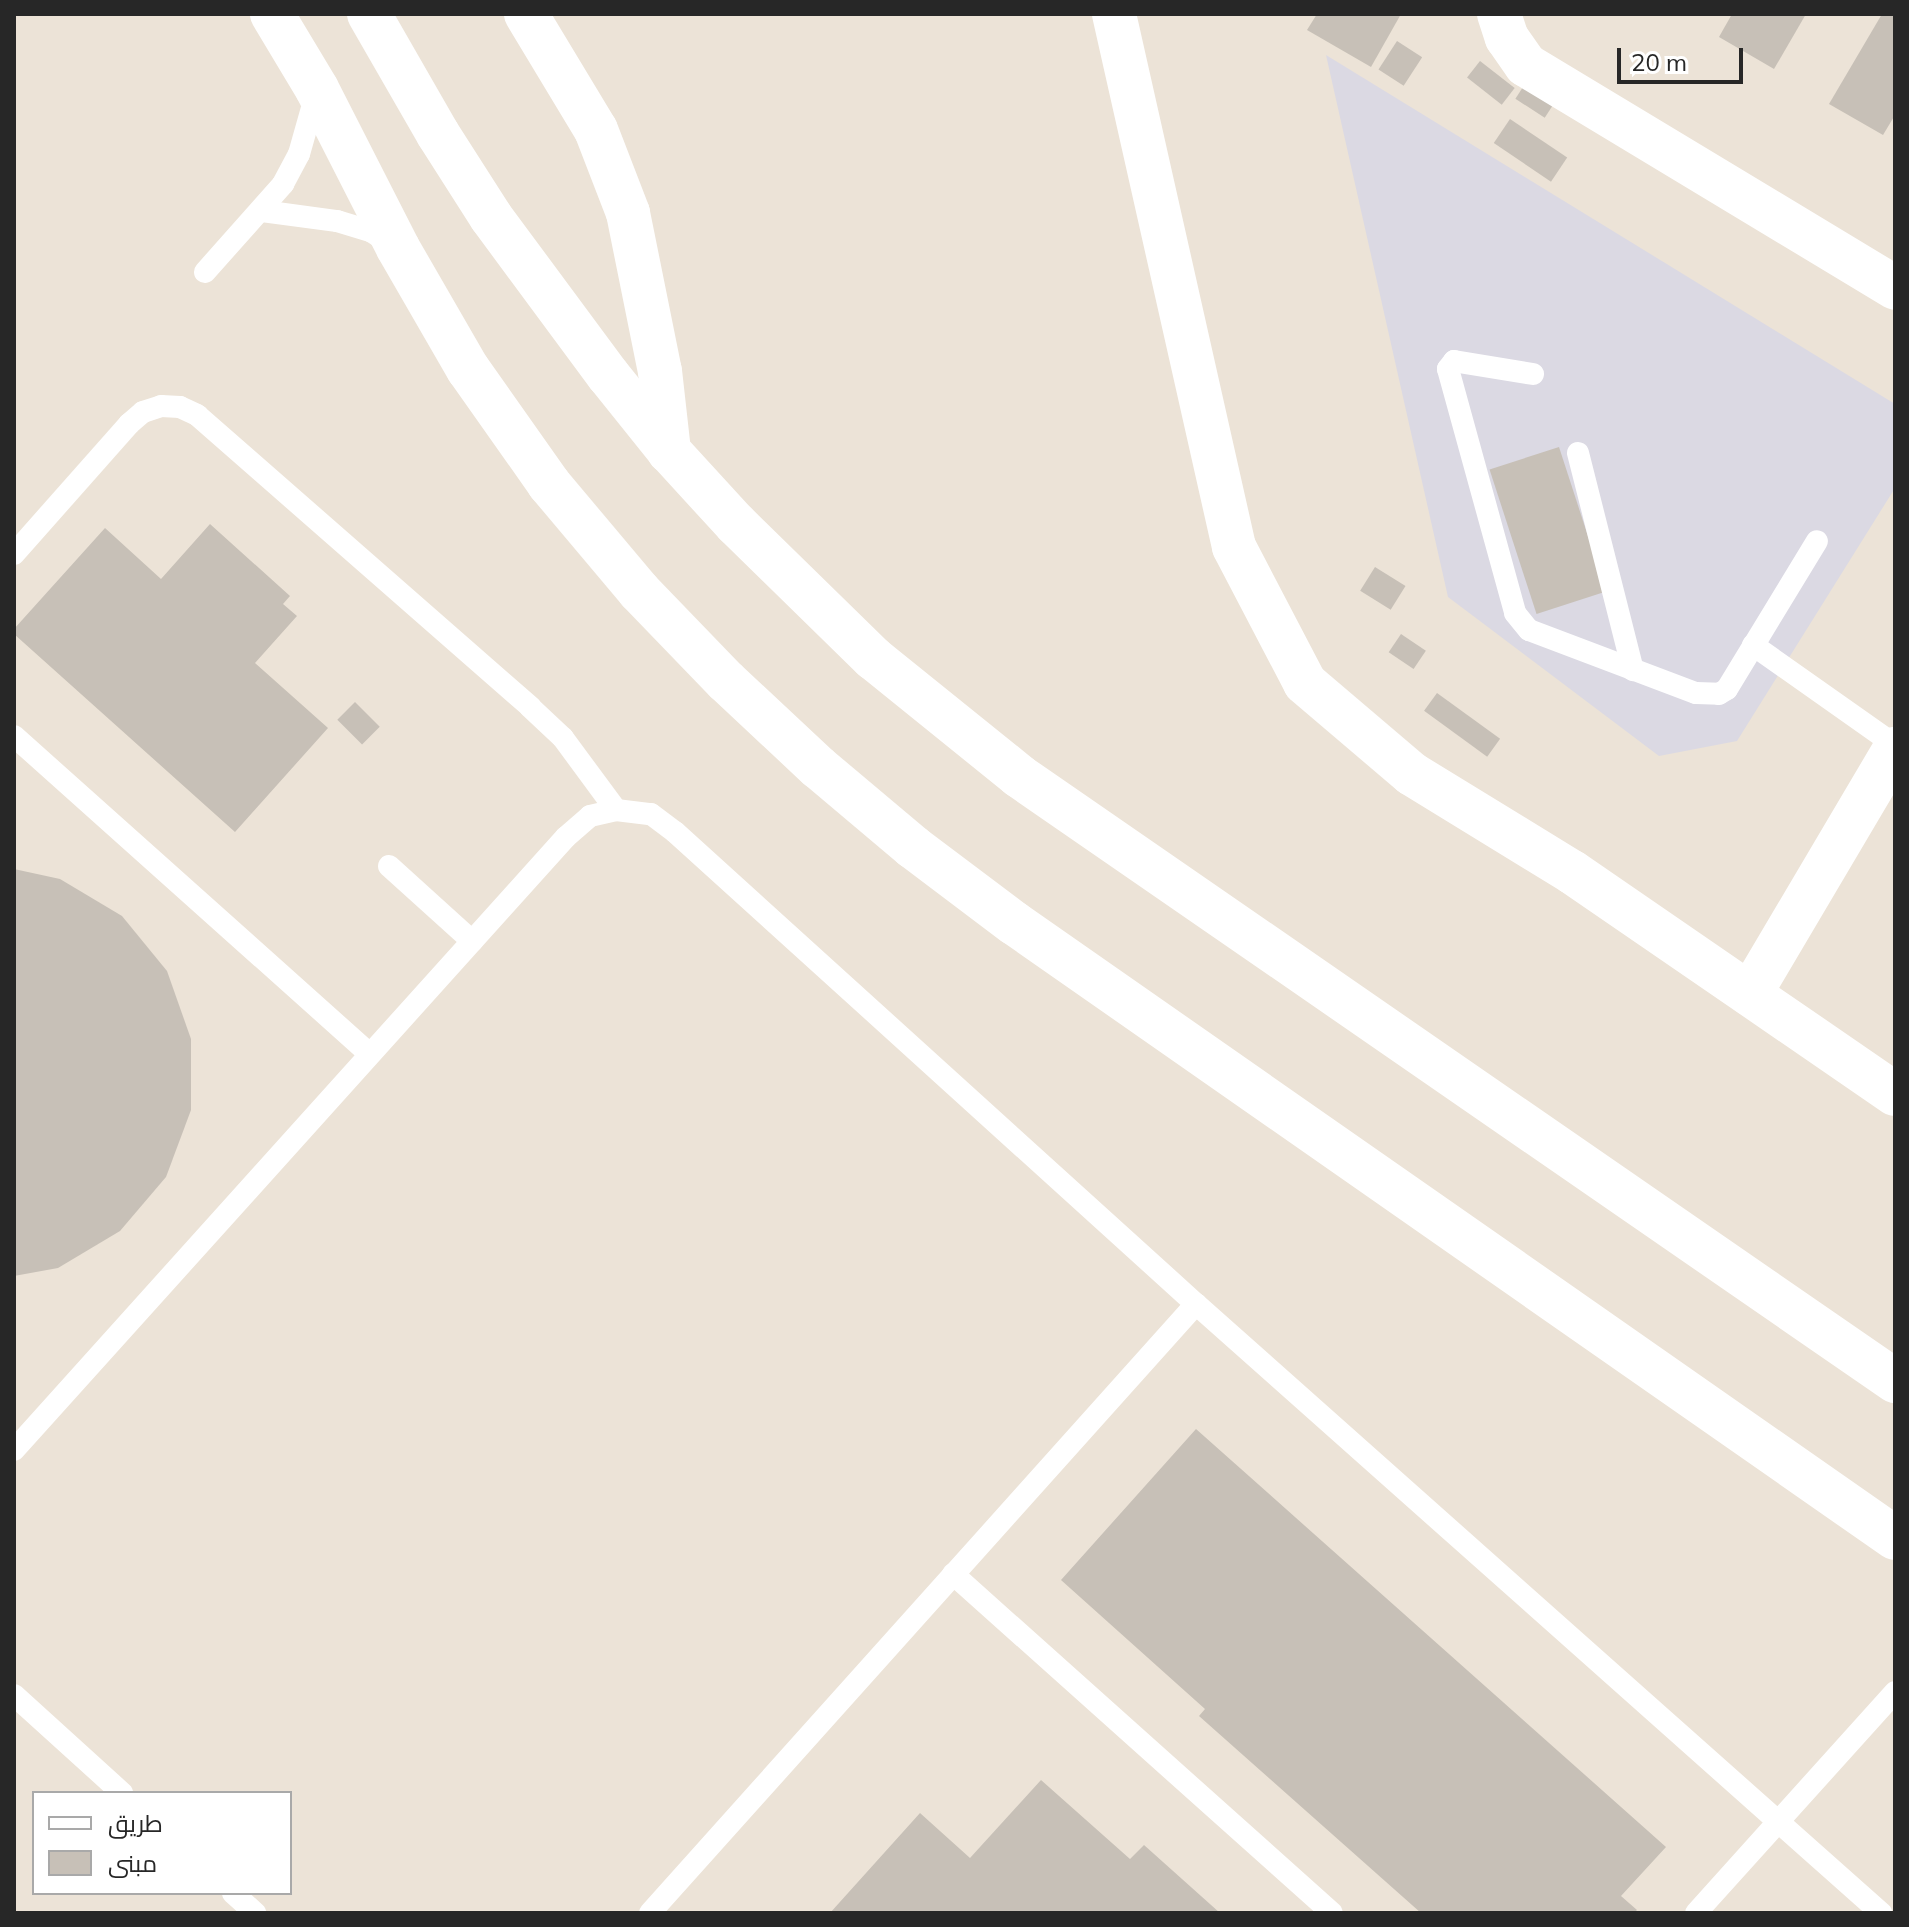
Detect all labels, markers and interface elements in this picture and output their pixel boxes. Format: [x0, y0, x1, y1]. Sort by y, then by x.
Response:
scale bar [1621, 32, 1747, 82]
text: 20 m [1631, 47, 1687, 77]
legend [32, 1791, 292, 1895]
text: طريق [108, 1808, 163, 1838]
text: مبنى [108, 1848, 157, 1878]

